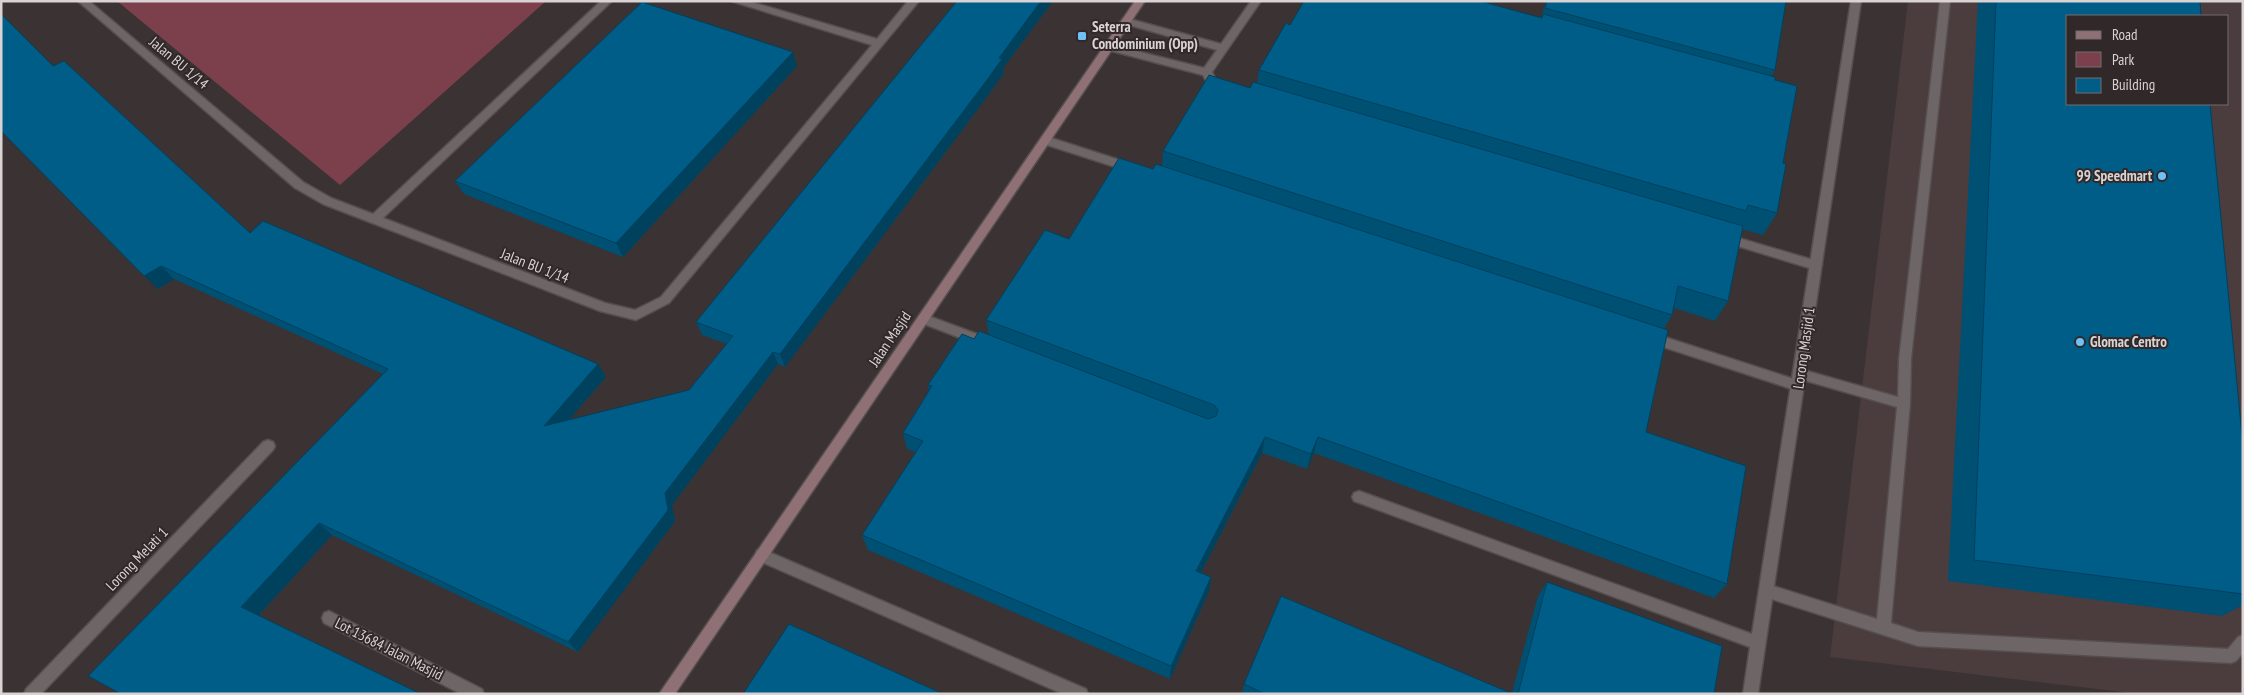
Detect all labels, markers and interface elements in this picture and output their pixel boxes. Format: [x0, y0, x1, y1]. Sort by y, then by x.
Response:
legend [2066, 15, 2229, 105]
place label: Seterra Condominium (Opp) [1092, 17, 1198, 53]
text: Road [2112, 25, 2138, 44]
marker: Seterra Condominium (Opp) [1076, 30, 1088, 42]
street label: Jalan BU 1/14 [145, 32, 213, 93]
text: Park [2112, 50, 2134, 69]
text: Building [2112, 75, 2155, 94]
place label: 99 Speedmart [2077, 166, 2153, 185]
marker: 99 Speedmart [2156, 170, 2168, 182]
street label: Jalan BU 1/14 [497, 243, 572, 287]
street label: Lorong Masjid 1 [1788, 306, 1819, 390]
street label: Jalan Masjid [864, 308, 915, 371]
place label: Glomac Centro [2090, 332, 2167, 351]
marker: Glomac Centro [2074, 336, 2086, 348]
street label: Lorong Melati 1 [102, 523, 172, 595]
street label: Lot 13684 Jalan Masjid [332, 613, 446, 684]

